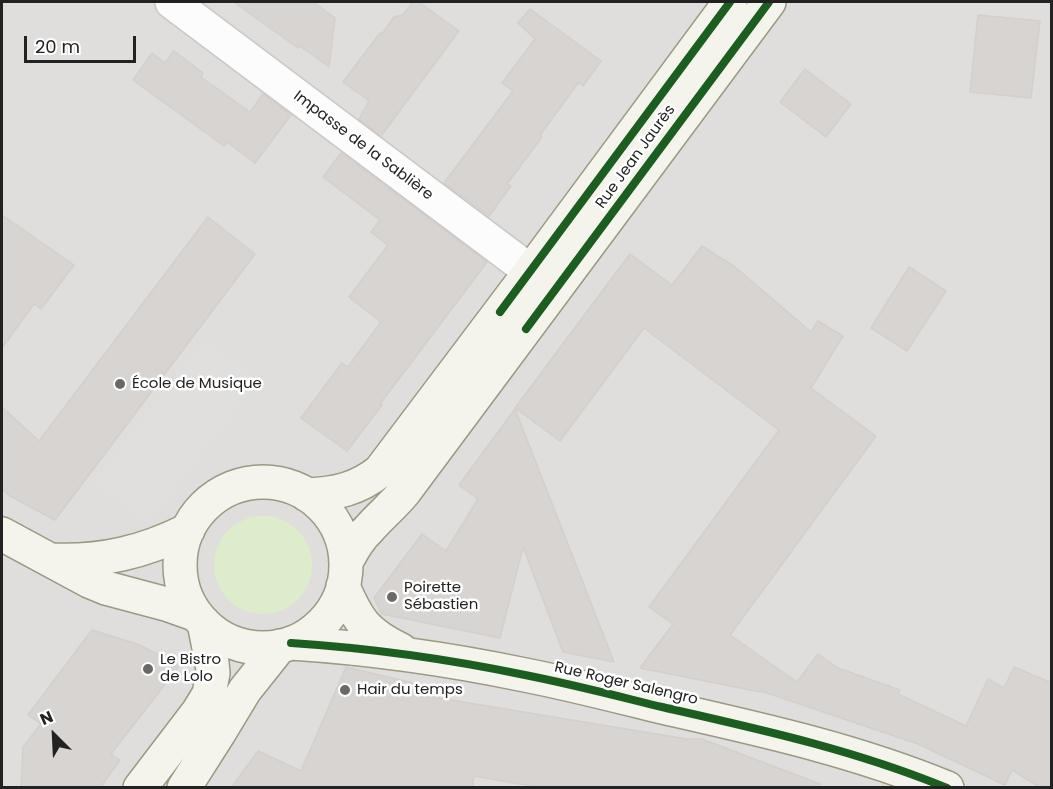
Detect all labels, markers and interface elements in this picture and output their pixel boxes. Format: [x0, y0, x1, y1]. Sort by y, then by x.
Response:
scale bar [27, 24, 140, 62]
text: 20 m [35, 34, 80, 59]
street label: Impasse de la Sablière [290, 88, 436, 204]
street label: Rue Jean Jaurès [592, 102, 680, 212]
place label: École de Musique [132, 375, 262, 393]
marker: École de Musique [113, 377, 127, 391]
place label: Poirette Sébastien [404, 579, 478, 614]
marker: Poirette Sébastien [385, 590, 399, 604]
place label: Le Bistro de Lolo [160, 651, 221, 686]
street label: Rue Roger Salengro [553, 659, 699, 709]
marker: Le Bistro de Lolo [141, 662, 155, 676]
place label: Hair du temps [357, 681, 463, 699]
marker: Hair du temps [338, 683, 352, 697]
north arrow [24, 705, 84, 765]
text: N [36, 705, 57, 731]

